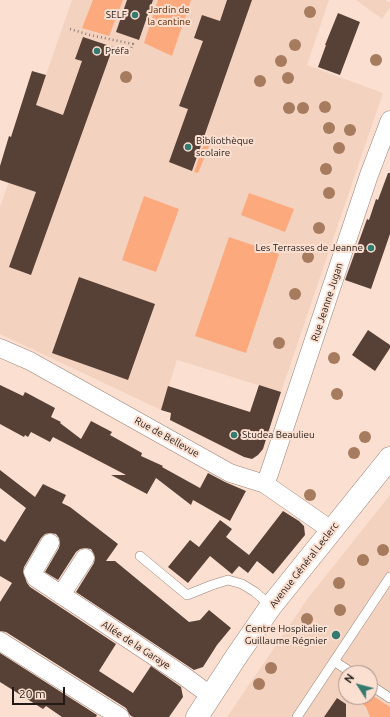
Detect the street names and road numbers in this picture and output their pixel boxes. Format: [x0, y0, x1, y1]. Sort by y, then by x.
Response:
street label: Rue Jeanne Jugan [309, 261, 345, 343]
street label: Rue de Bellevue [133, 414, 201, 460]
street label: Avenue Général Leclerc [267, 520, 341, 610]
street label: Allée de la Garaye [99, 618, 173, 672]

